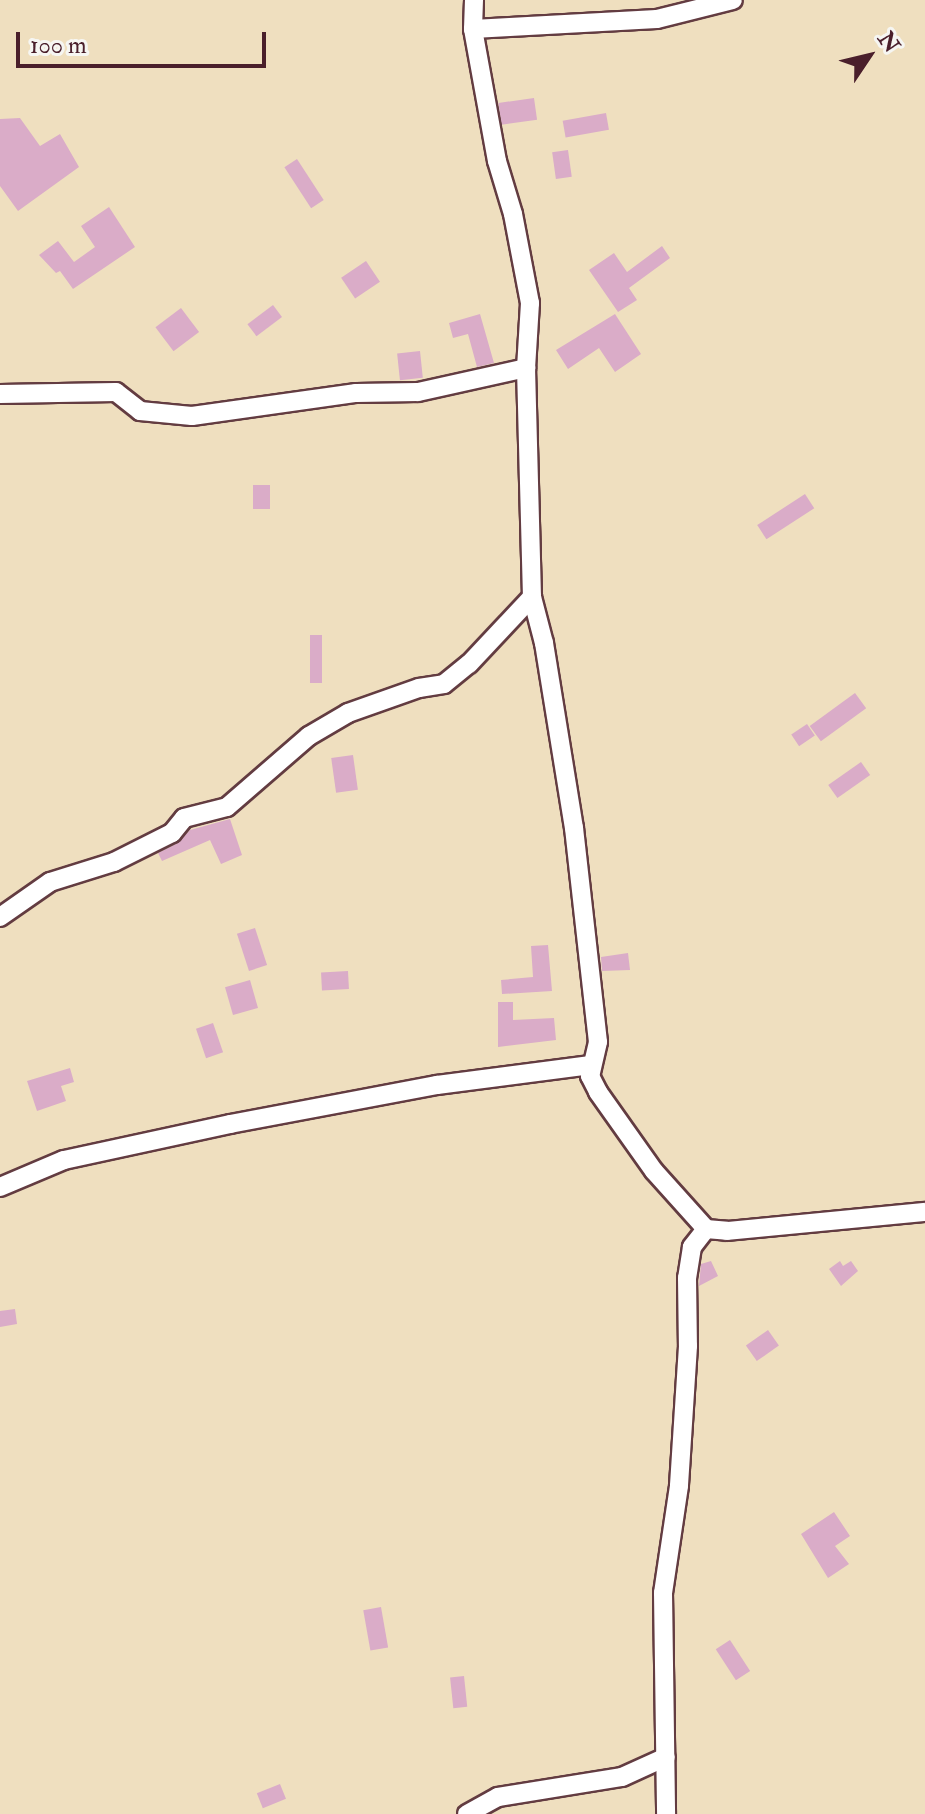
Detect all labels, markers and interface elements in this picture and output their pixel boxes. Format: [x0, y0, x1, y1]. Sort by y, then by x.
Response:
scale bar [20, 16, 270, 66]
north arrow [829, 16, 909, 96]
text: N [872, 26, 906, 58]
text: 100 m [30, 30, 87, 61]

